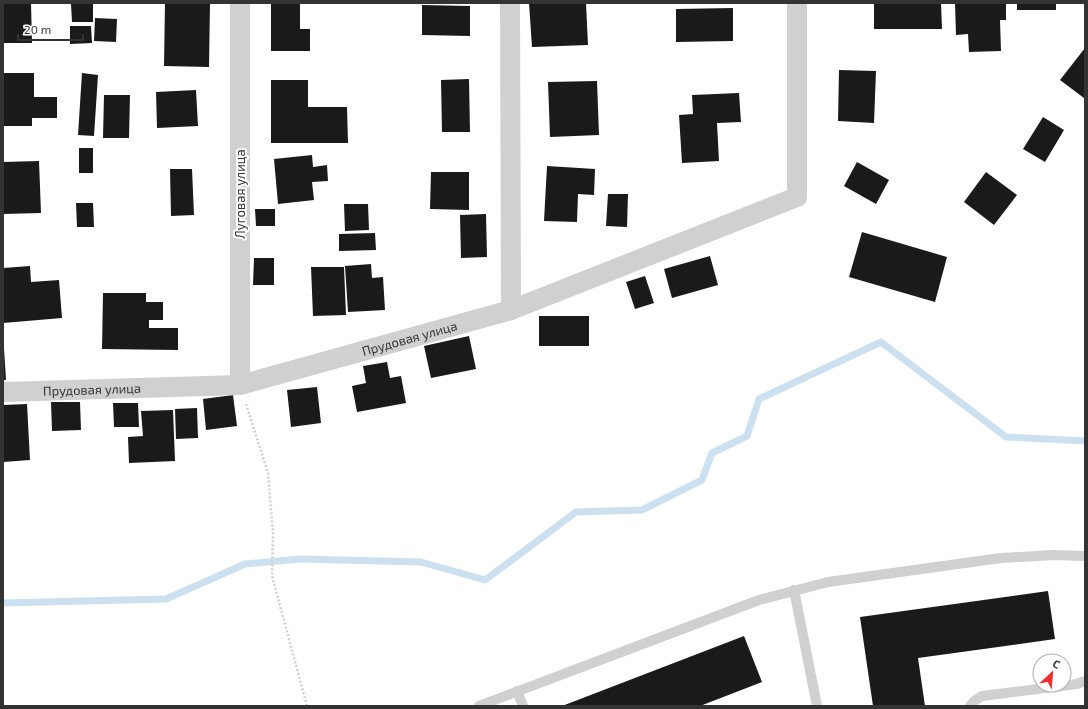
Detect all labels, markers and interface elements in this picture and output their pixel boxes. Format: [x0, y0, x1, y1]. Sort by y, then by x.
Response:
scale bar [18, 16, 83, 42]
text: 20 m [24, 22, 51, 36]
street label: Луговая улица [232, 149, 248, 239]
street label: Прудовая улица [360, 317, 459, 359]
street label: Прудовая улица [43, 380, 141, 399]
north arrow [1032, 653, 1072, 693]
text: С [1051, 656, 1063, 671]

